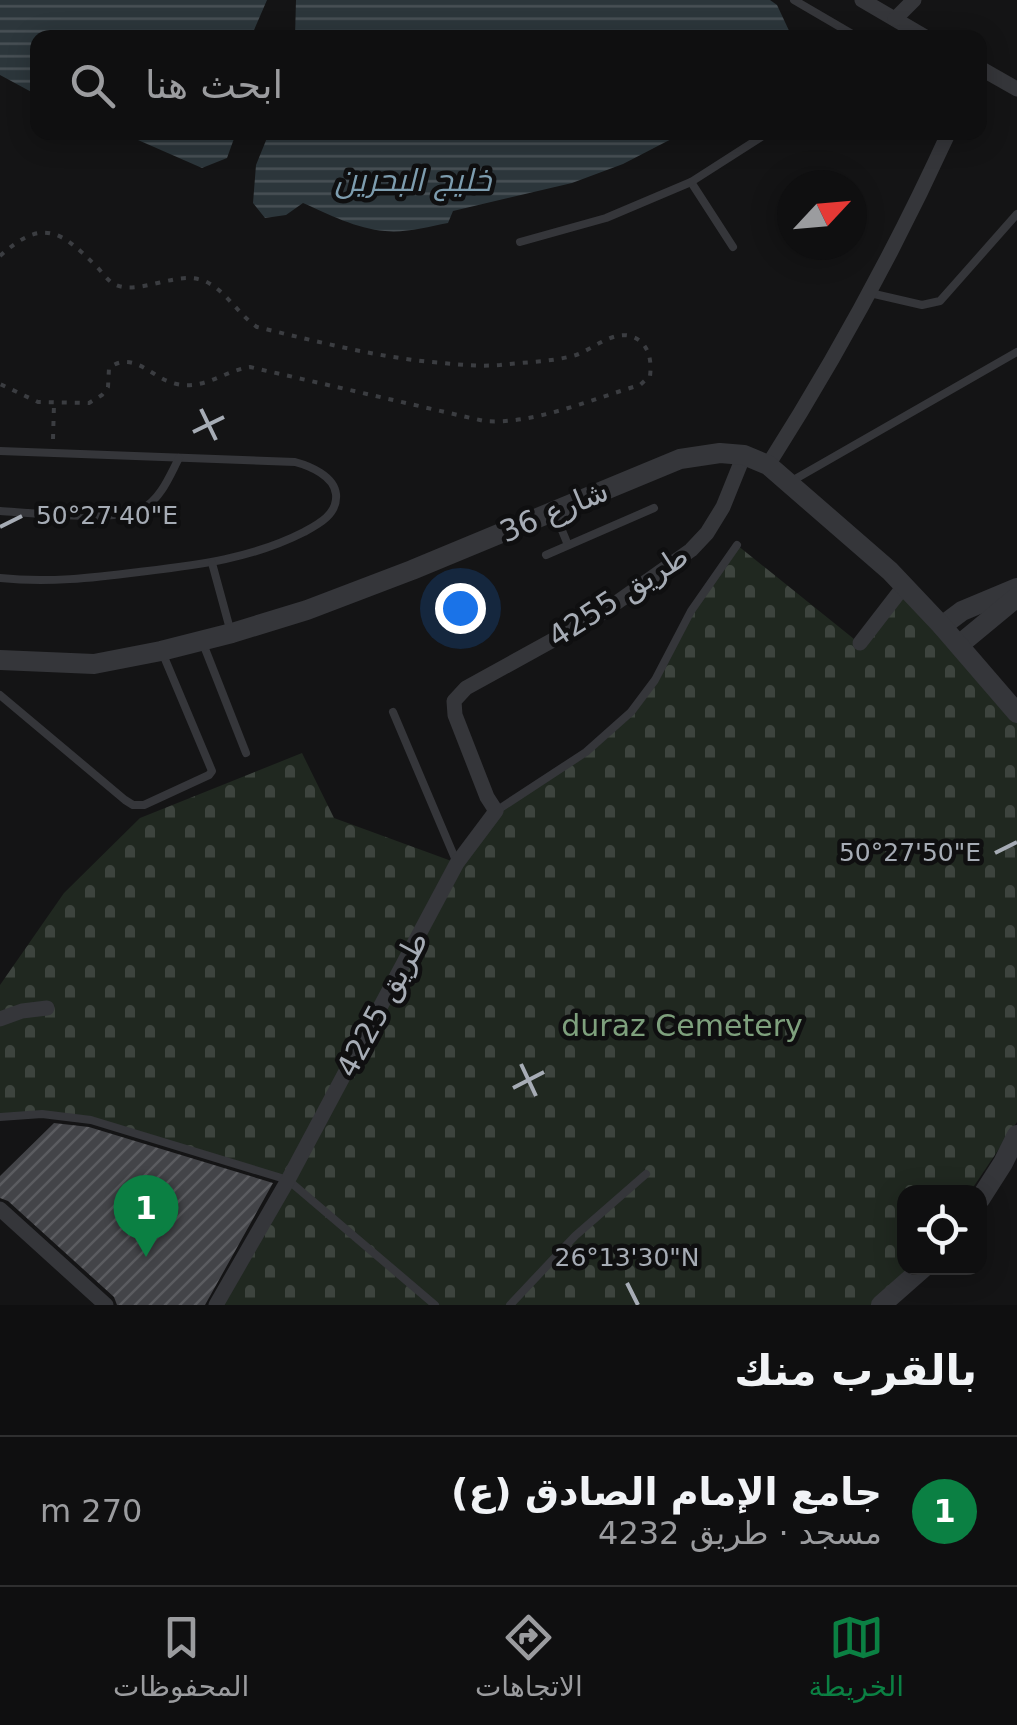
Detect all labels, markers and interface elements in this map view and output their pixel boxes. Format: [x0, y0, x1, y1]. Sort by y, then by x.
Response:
search box [30, 30, 987, 140]
icon: search [65, 58, 120, 113]
text: ابحث هنا [145, 63, 283, 107]
water label: خليج البحرين [335, 161, 492, 202]
north arrow [777, 170, 867, 260]
street label: شارع 36 [495, 473, 613, 549]
text: 50°27'40"E [36, 501, 178, 530]
street label: طريق 4255 [541, 538, 695, 654]
your location [435, 583, 486, 634]
text: 50°27'50"E [839, 838, 981, 867]
street label: طريق 4225 [329, 925, 435, 1083]
park label: duraz Cemetery [561, 1008, 803, 1043]
pin: 1 [114, 1174, 178, 1257]
map controls [897, 1185, 987, 1275]
button: locate [897, 1185, 987, 1275]
text: 26°13'30"N [554, 1243, 700, 1272]
text: بالقرب منك [734, 1346, 977, 1395]
text: جامع الإمام الصادق (ع) [451, 1470, 882, 1514]
text: 270 m [40, 1492, 142, 1530]
text: 1 [933, 1492, 956, 1530]
text: مسجد · طريق 4232 [598, 1514, 882, 1552]
tab: المحفوظات [113, 1610, 249, 1703]
tab: الاتجاهات [475, 1610, 583, 1703]
tab: الخريطة [809, 1610, 904, 1703]

